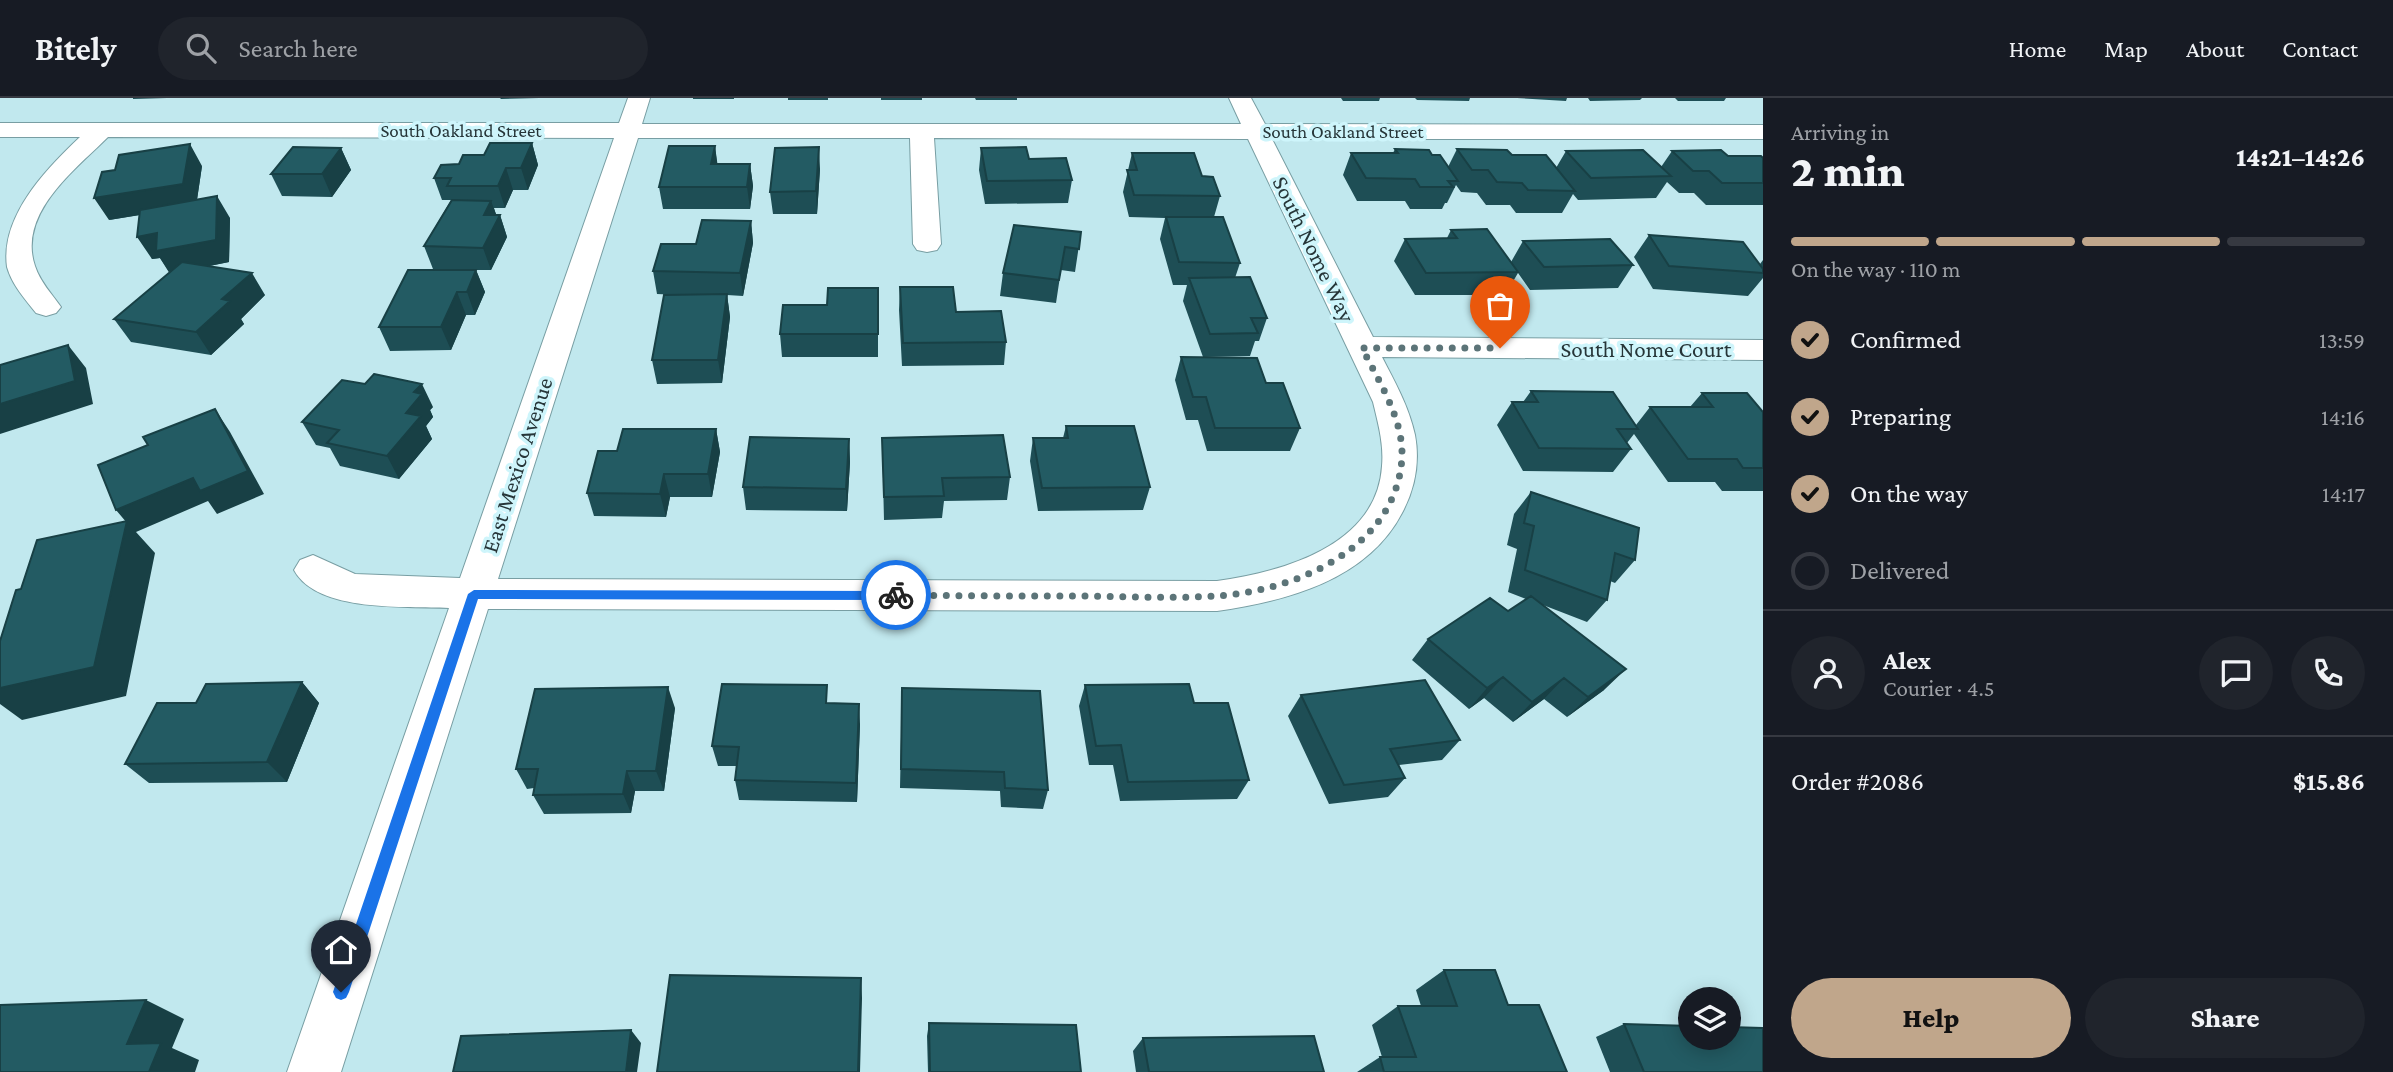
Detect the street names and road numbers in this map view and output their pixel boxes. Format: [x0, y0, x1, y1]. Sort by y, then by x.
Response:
street label: South Oakland Street [380, 120, 542, 141]
street label: South Oakland Street [1262, 121, 1424, 142]
street label: South Nome Way [1267, 172, 1361, 327]
street label: South Nome Court [1561, 336, 1732, 362]
street label: East Mexico Avenue [476, 374, 558, 556]

